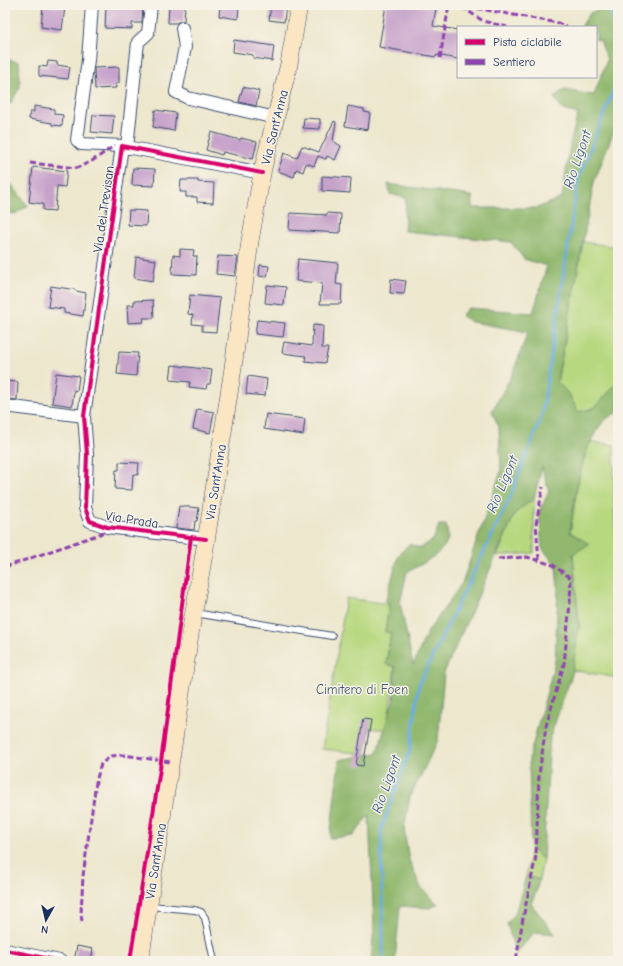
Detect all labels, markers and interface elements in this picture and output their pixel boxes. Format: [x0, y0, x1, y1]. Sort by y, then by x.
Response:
legend [457, 26, 597, 78]
text: Pista ciclabile [493, 35, 562, 49]
text: Sentiero [493, 55, 535, 69]
street label: Via Sant'Anna [258, 88, 291, 166]
water label: Rio Ligont [560, 126, 596, 191]
street label: Via dei Trevisan [90, 165, 117, 253]
street label: Via Sant'Anna [202, 443, 229, 521]
water label: Rio Ligont [483, 452, 523, 515]
street label: Via Prada [104, 508, 160, 531]
park label: Cimitero di Foen [316, 682, 408, 697]
water label: Rio Ligont [368, 751, 405, 815]
street label: Via Sant'Anna [142, 822, 169, 900]
north arrow [26, 900, 66, 940]
text: N [40, 922, 49, 936]

